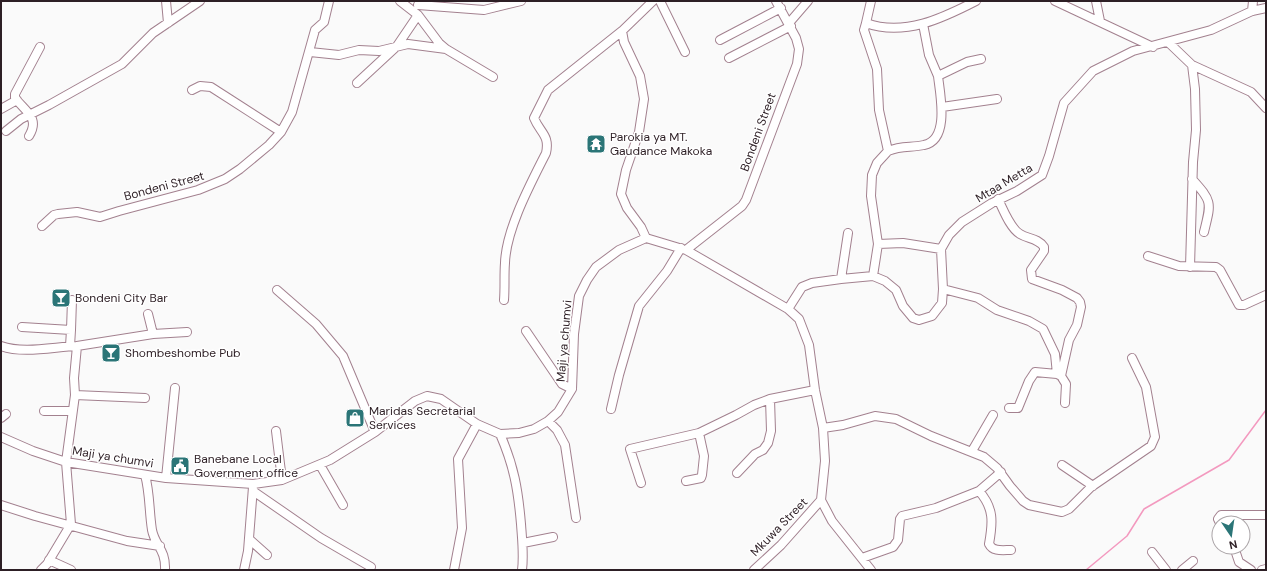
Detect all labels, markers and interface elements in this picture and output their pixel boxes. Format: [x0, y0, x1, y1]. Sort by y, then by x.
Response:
street label: Bondeni Street [736, 90, 780, 174]
place label: Parokia ya MT. Gaudance Makoka [610, 129, 712, 159]
temple icon: Parokia ya MT. Gaudance Makoka [585, 133, 607, 155]
street label: Mtaa Metta [973, 160, 1035, 206]
street label: Bondeni Street [122, 168, 206, 204]
bar icon: Bondeni City Bar [50, 287, 72, 309]
place label: Bondeni City Bar [75, 290, 168, 306]
street label: Maji ya chumvi [552, 299, 576, 383]
bar icon: Shombeshombe Pub [100, 342, 122, 364]
place label: Shombeshombe Pub [125, 345, 241, 361]
place label: Maridas Secretarial Services [369, 403, 475, 433]
shop icon: Maridas Secretarial Services [344, 407, 366, 429]
street label: Maji ya chumvi [71, 443, 155, 471]
place label: Banebane Local Government office [194, 451, 298, 481]
public building icon: Banebane Local Government office [169, 455, 191, 477]
street label: Mkuwa Street [747, 494, 811, 560]
north arrow [1211, 515, 1251, 555]
text: N [1228, 537, 1239, 552]

